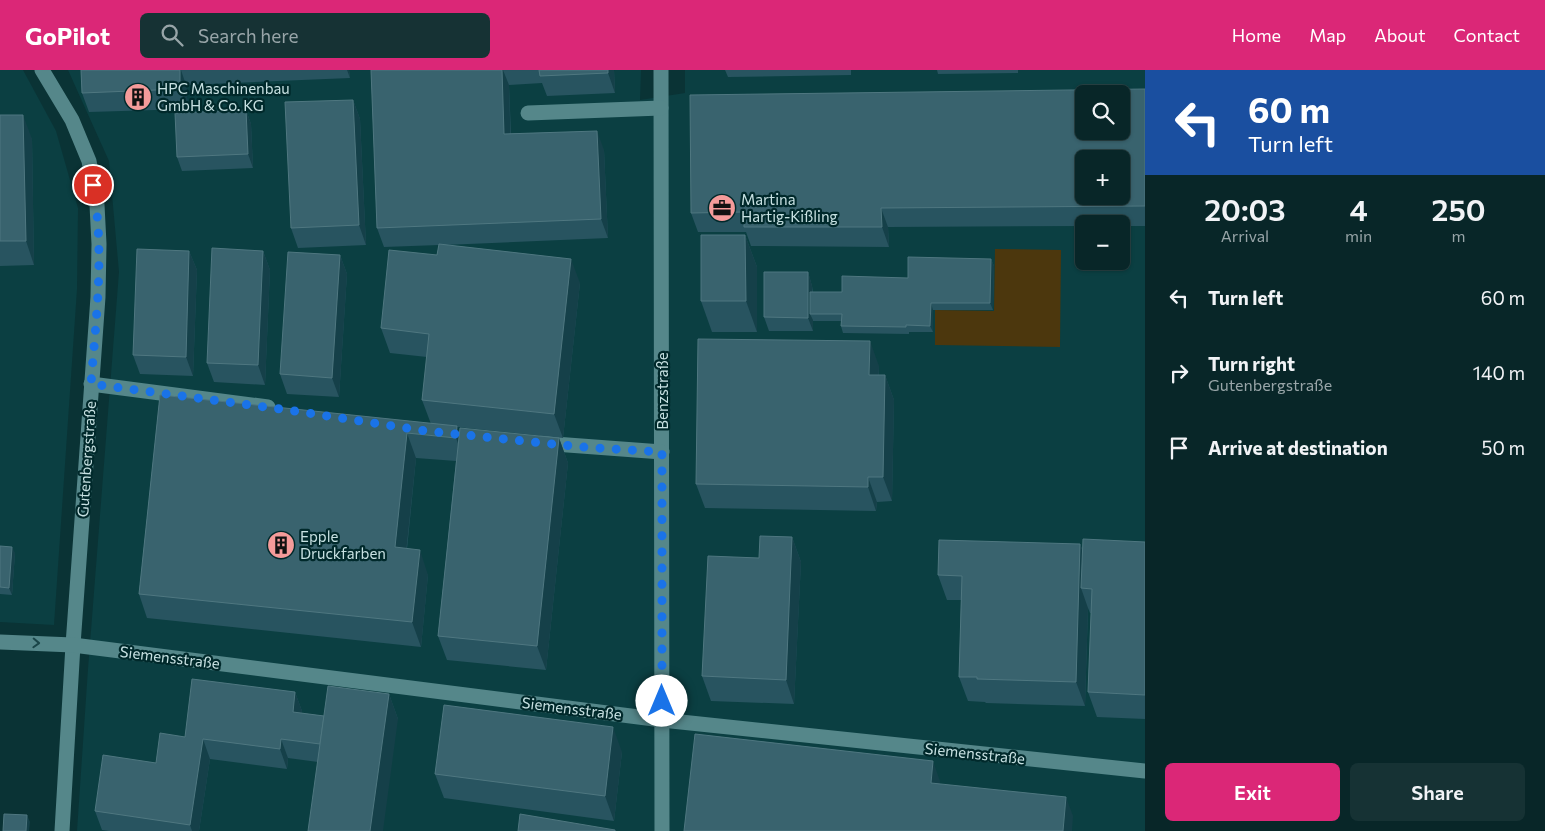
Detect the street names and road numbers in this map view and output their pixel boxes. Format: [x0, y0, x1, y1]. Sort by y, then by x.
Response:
street label: Benzstraße [653, 352, 671, 430]
street label: Gutenbergstraße [73, 400, 99, 518]
street label: Siemensstraße [119, 642, 221, 672]
street label: Siemensstraße [521, 693, 623, 723]
street label: Siemensstraße [924, 739, 1026, 767]

